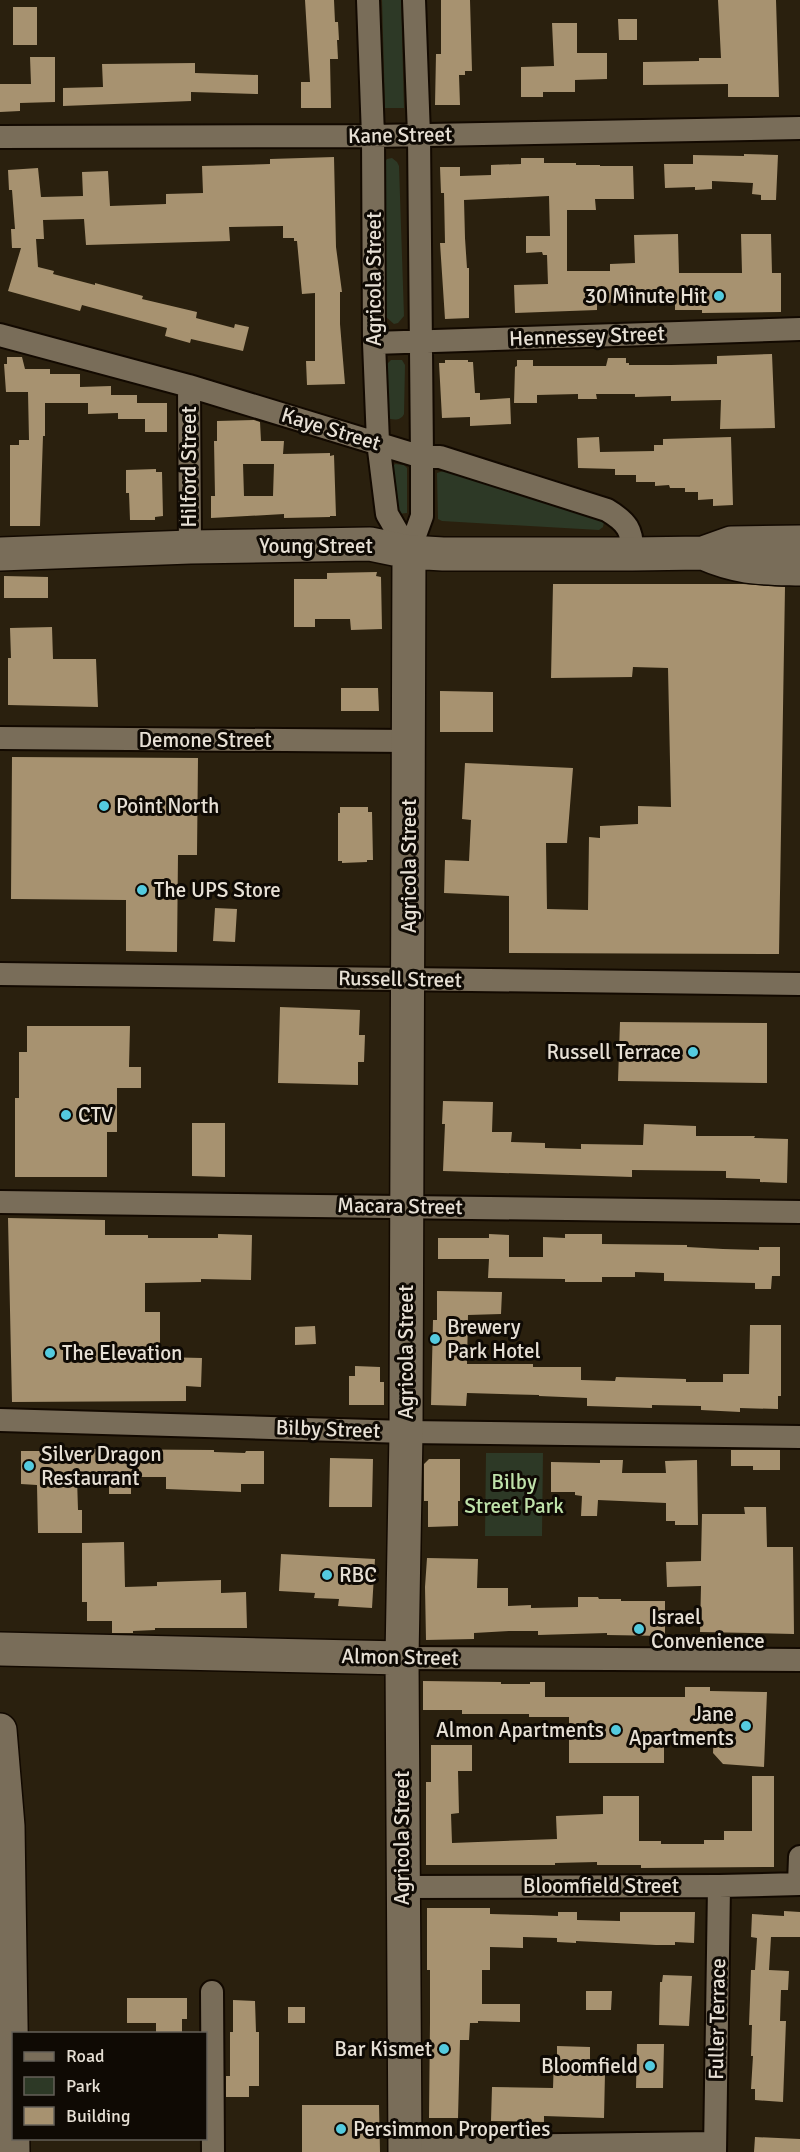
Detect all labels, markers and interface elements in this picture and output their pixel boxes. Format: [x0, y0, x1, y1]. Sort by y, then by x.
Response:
street label: Kane Street [348, 121, 452, 149]
street label: Agricola Street [361, 212, 387, 346]
place label: 30 Minute Hit [585, 283, 707, 309]
marker: 30 Minute Hit [712, 289, 726, 303]
street label: Hennessey Street [509, 320, 665, 352]
street label: Kaye Street [278, 402, 384, 456]
street label: Hilford Street [176, 406, 202, 528]
street label: Young Street [259, 533, 373, 559]
street label: Demone Street [138, 727, 272, 753]
place label: Point North [116, 793, 220, 819]
marker: Point North [97, 799, 111, 813]
street label: Agricola Street [396, 799, 422, 933]
place label: The UPS Store [154, 877, 281, 903]
marker: The UPS Store [135, 883, 149, 897]
street label: Russell Street [338, 965, 462, 993]
place label: Russell Terrace [547, 1039, 681, 1065]
marker: Russell Terrace [686, 1045, 700, 1059]
place label: CTV [78, 1102, 113, 1128]
marker: CTV [59, 1108, 73, 1122]
street label: Macara Street [337, 1192, 463, 1220]
street label: Agricola Street [393, 1285, 419, 1419]
place label: Brewery Park Hotel [447, 1314, 541, 1364]
marker: Brewery Park Hotel [428, 1332, 442, 1346]
place label: The Elevation [62, 1340, 183, 1366]
marker: The Elevation [43, 1346, 57, 1360]
street label: Bilby Street [275, 1414, 381, 1444]
place label: Silver Dragon Restaurant [41, 1441, 162, 1491]
marker: Silver Dragon Restaurant [22, 1459, 36, 1473]
park label: Bilby Street Park [464, 1469, 564, 1519]
place label: RBC [339, 1562, 377, 1588]
marker: RBC [320, 1568, 334, 1582]
place label: Israel Convenience [651, 1604, 765, 1654]
marker: Israel Convenience [632, 1622, 646, 1636]
street label: Almon Street [341, 1643, 459, 1671]
place label: Jane Apartments [629, 1701, 734, 1751]
place label: Almon Apartments [436, 1717, 604, 1743]
marker: Jane Apartments [739, 1719, 753, 1733]
marker: Almon Apartments [609, 1723, 623, 1737]
street label: Agricola Street [389, 1771, 415, 1905]
street label: Bloomfield Street [523, 1873, 679, 1899]
street label: Fuller Terrace [703, 1958, 731, 2080]
legend [12, 2032, 207, 2140]
place label: Bar Kismet [334, 2036, 432, 2062]
marker: Bar Kismet [437, 2042, 451, 2056]
text: Road [66, 2045, 105, 2067]
place label: Bloomfield [541, 2053, 638, 2079]
marker: Bloomfield [643, 2059, 657, 2073]
text: Park [66, 2075, 101, 2097]
text: Building [66, 2105, 130, 2127]
place label: Persimmon Properties [353, 2116, 551, 2142]
marker: Persimmon Properties [334, 2122, 348, 2136]

